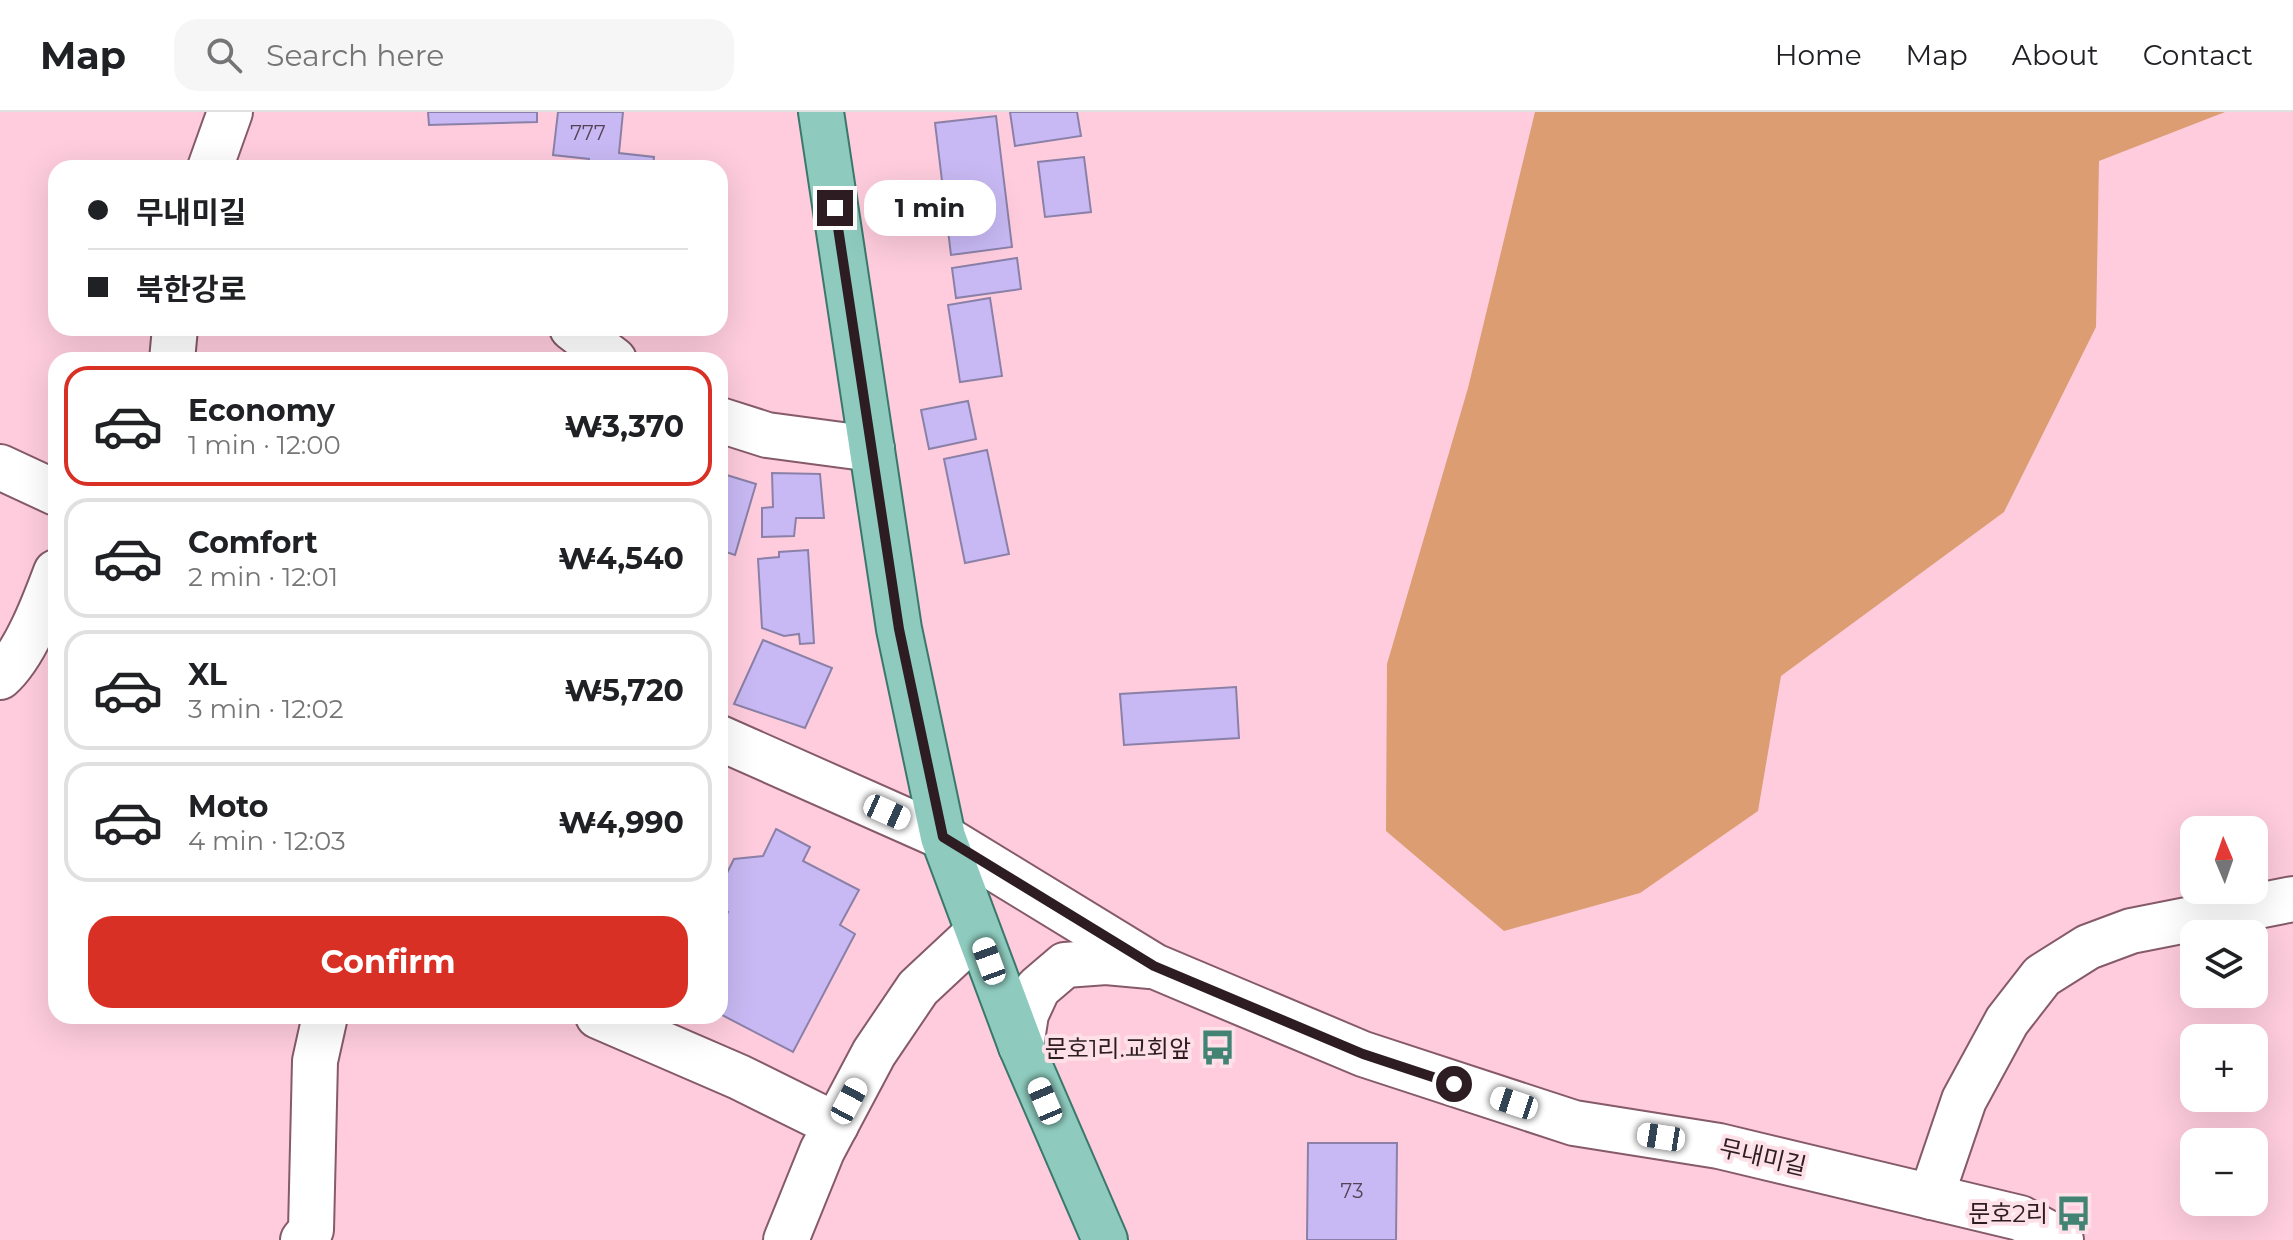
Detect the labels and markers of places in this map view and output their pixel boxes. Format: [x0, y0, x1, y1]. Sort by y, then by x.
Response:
bus stop icon: 문호1리.교회앞 [1198, 1029, 1236, 1067]
place label: 문호1리.교회앞 [1045, 1034, 1191, 1063]
bus stop icon: 문호2리 [2055, 1194, 2093, 1232]
place label: 문호2리 [1968, 1199, 2048, 1228]

